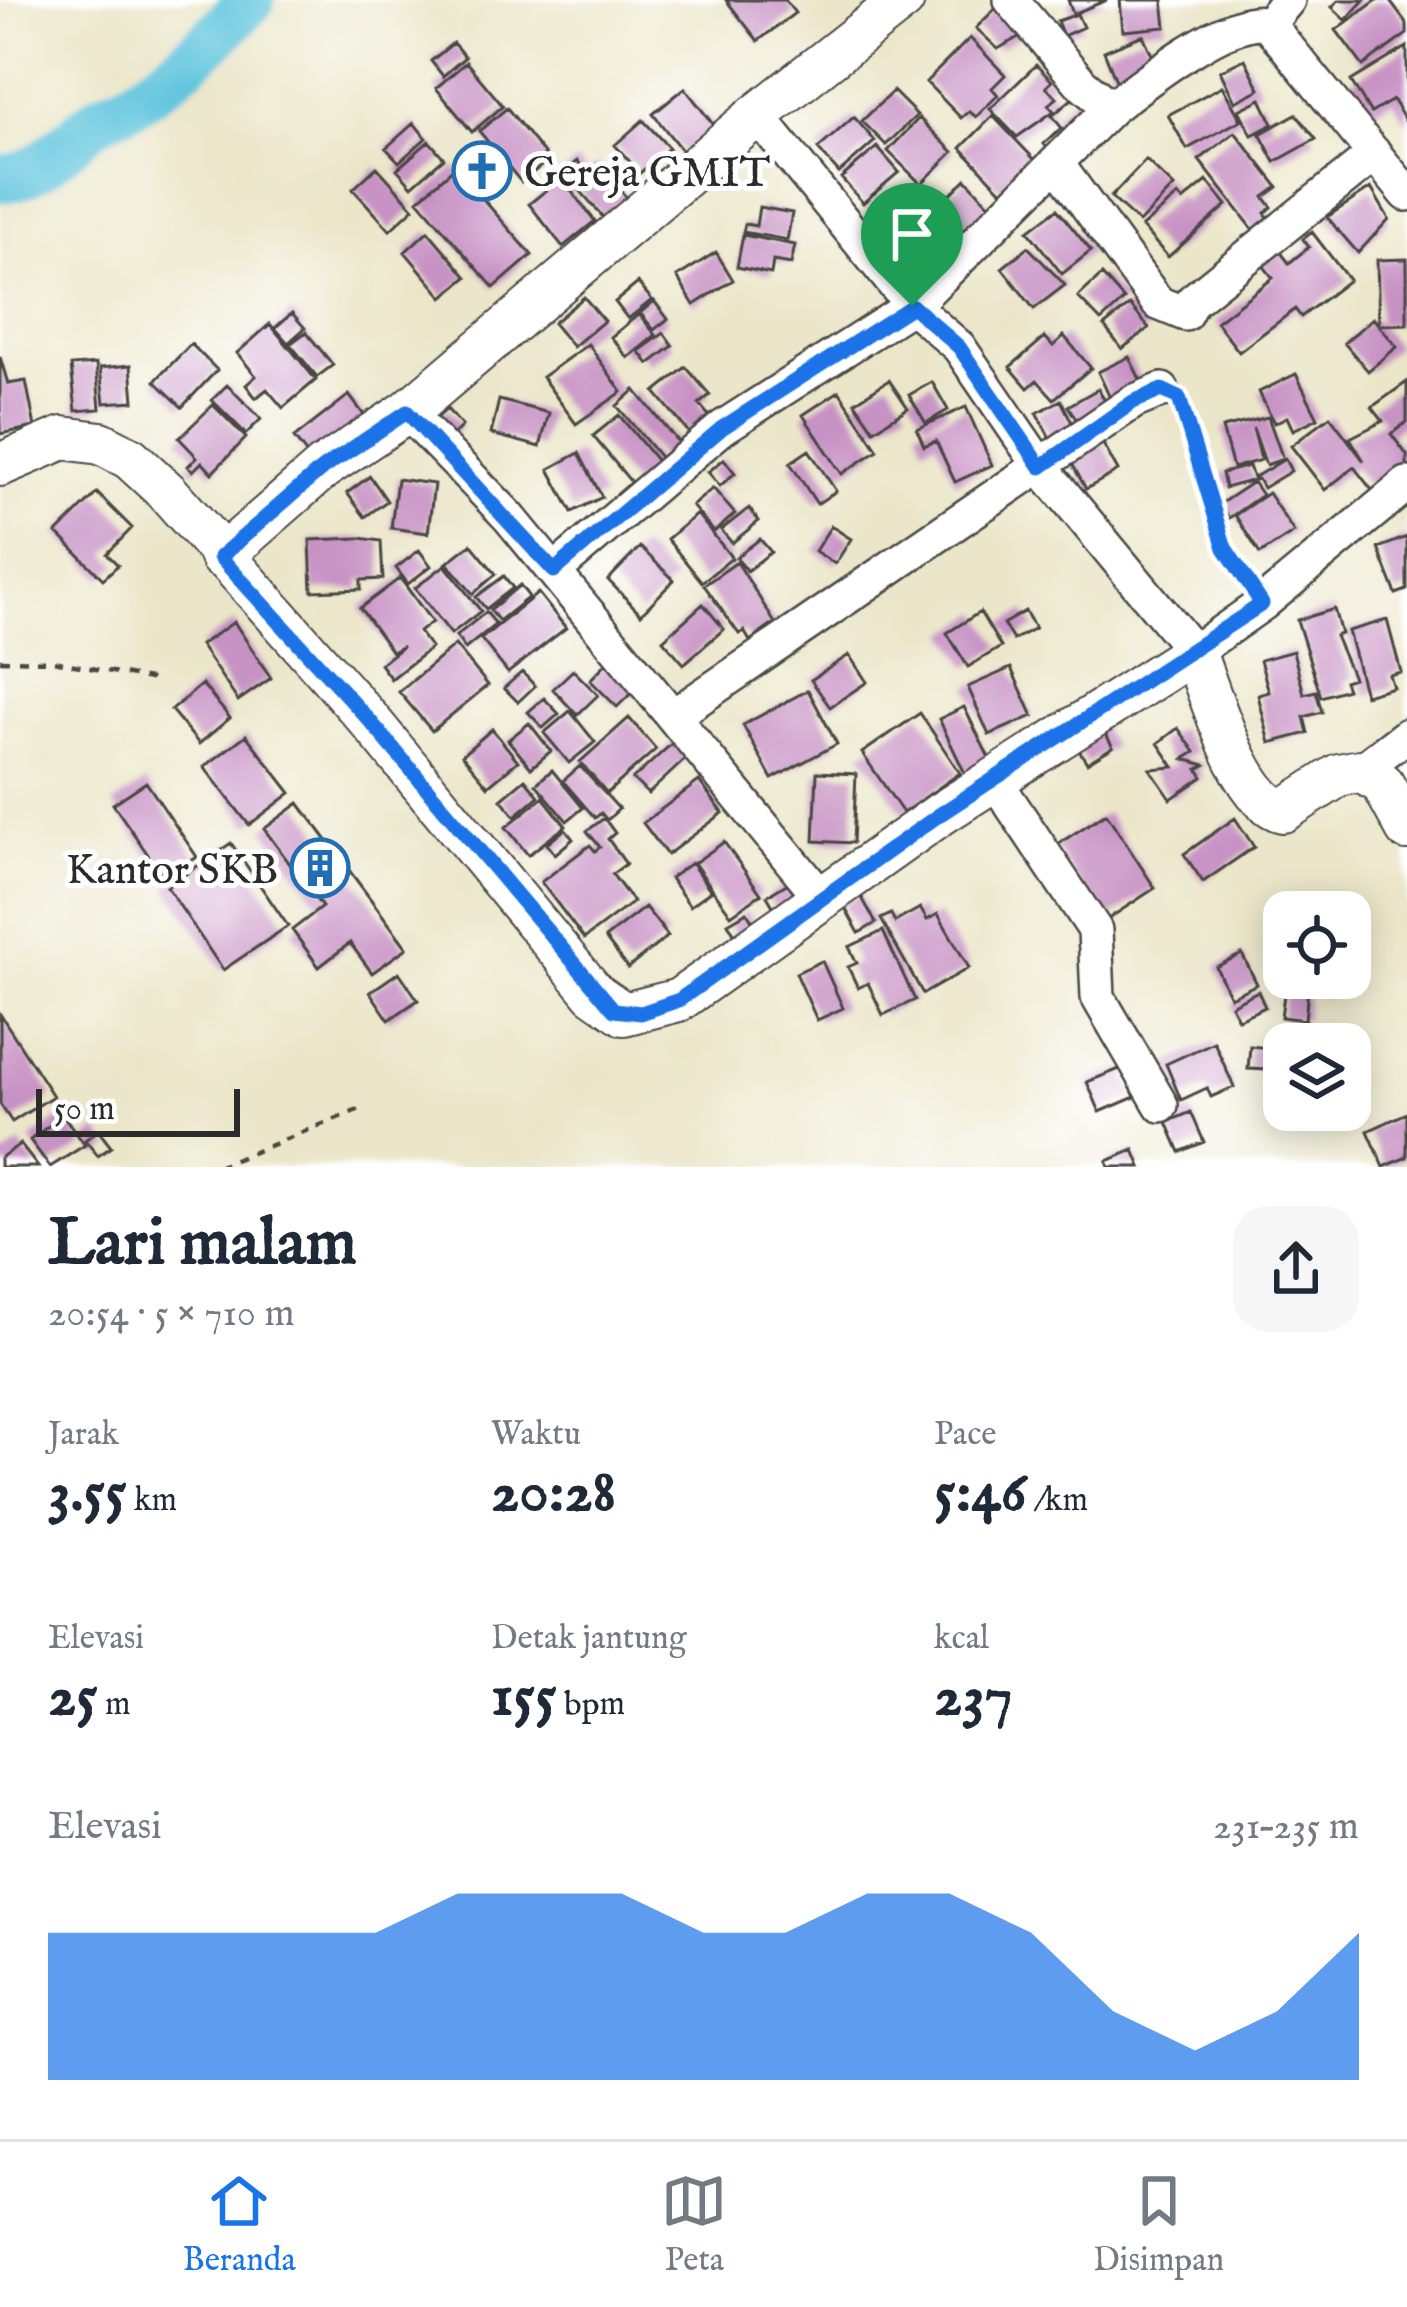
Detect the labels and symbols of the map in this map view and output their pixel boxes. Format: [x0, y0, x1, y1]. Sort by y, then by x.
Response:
church icon: Gereja GMIT [451, 140, 513, 202]
place label: Gereja GMIT [524, 148, 771, 201]
pin [861, 183, 963, 306]
building icon: Kantor SKB [289, 837, 351, 899]
place label: Kantor SKB [66, 845, 278, 898]
scale bar [36, 1083, 240, 1136]

